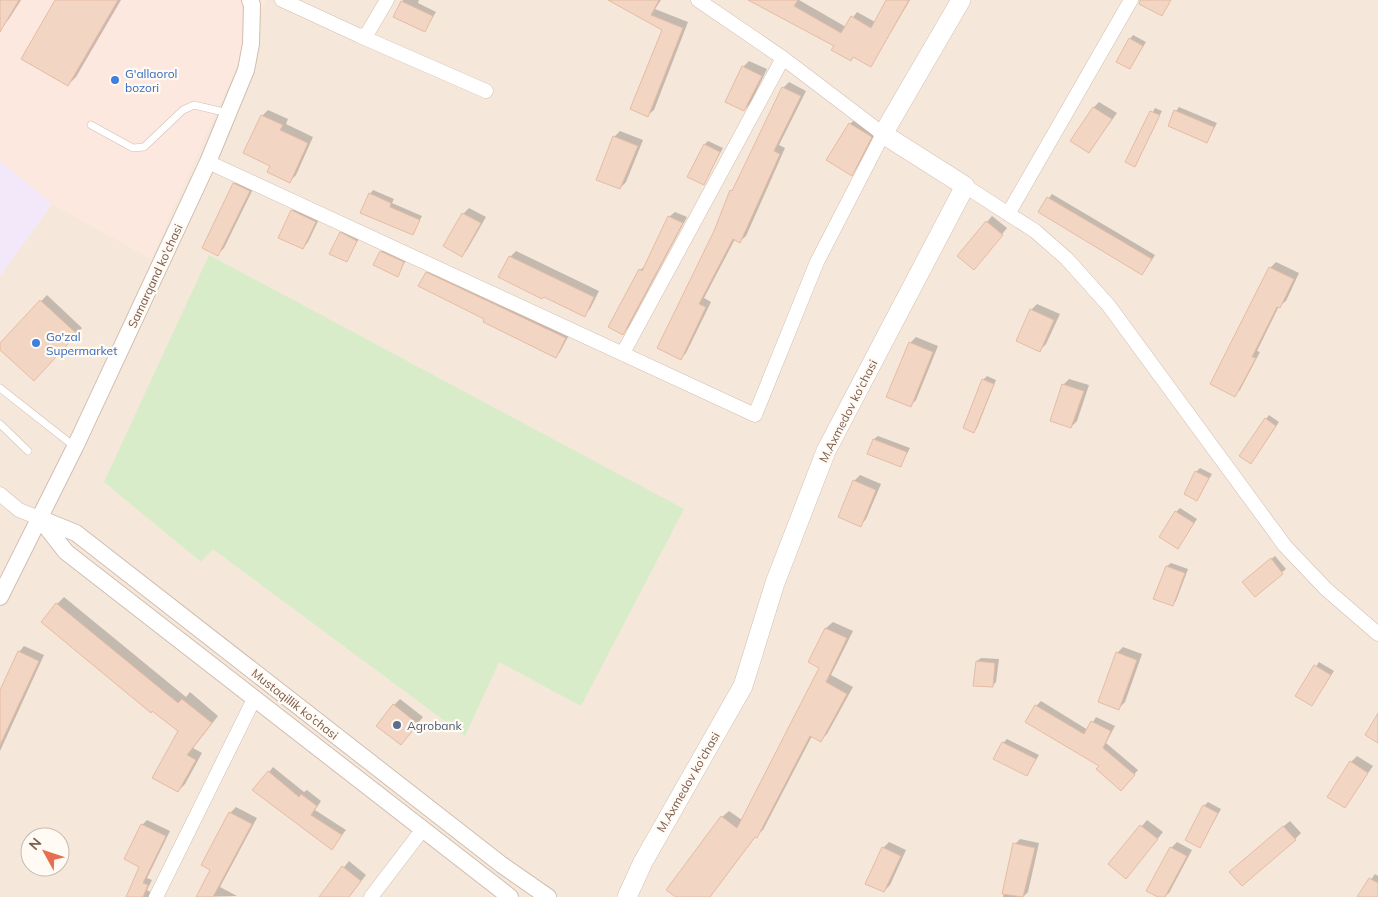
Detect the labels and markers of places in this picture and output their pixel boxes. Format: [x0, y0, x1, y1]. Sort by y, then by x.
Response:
place label: G'allaorol bozori [125, 66, 177, 95]
marker: G'allaorol bozori [109, 74, 121, 86]
place label: Go'zal Supermarket [46, 329, 117, 358]
marker: Go'zal Supermarket [30, 337, 42, 349]
place label: Agrobank [407, 718, 463, 733]
marker: Agrobank [391, 719, 403, 731]

